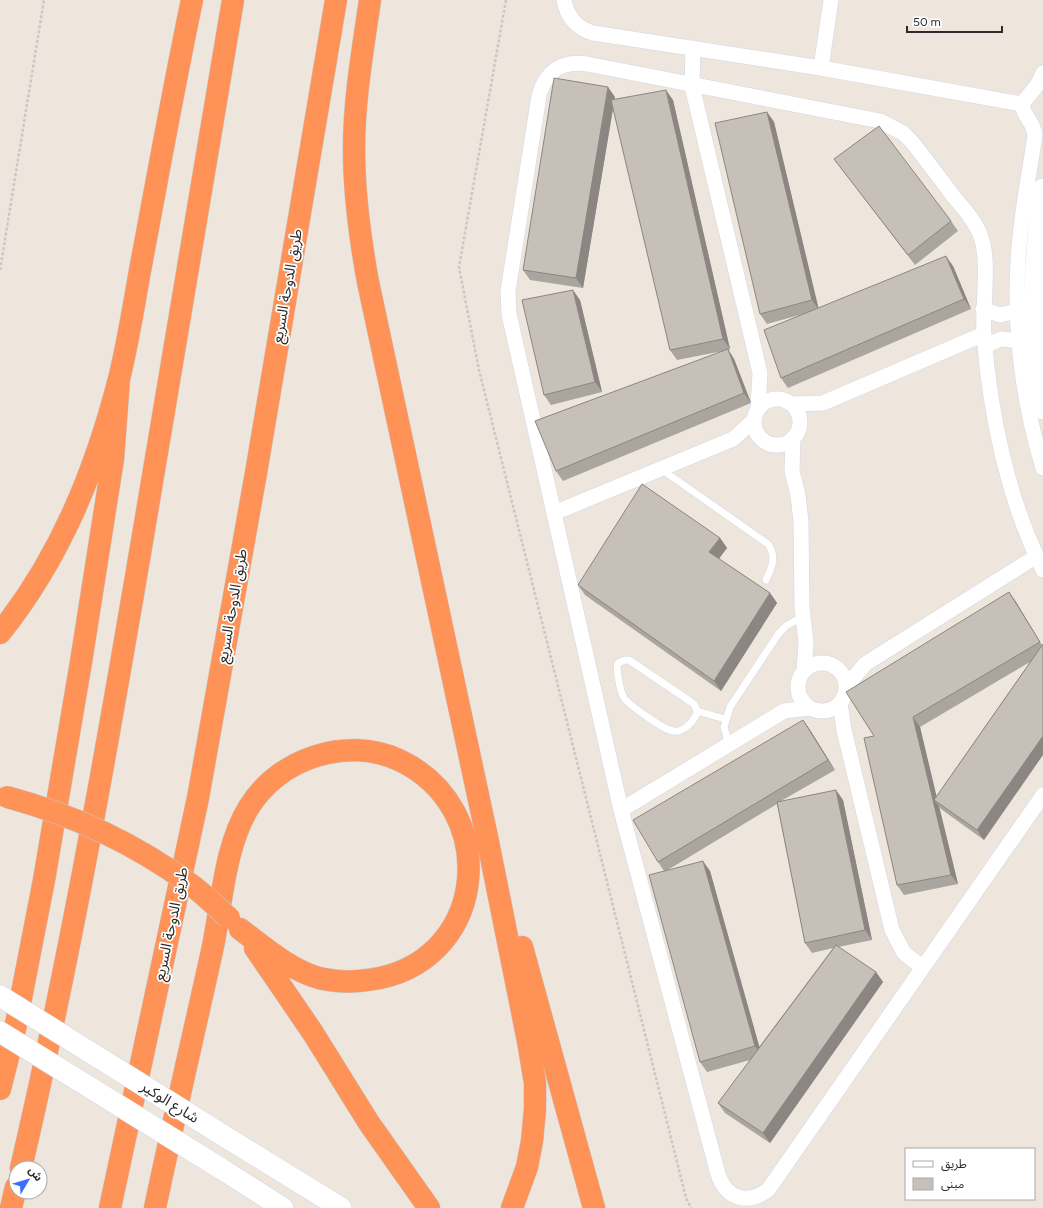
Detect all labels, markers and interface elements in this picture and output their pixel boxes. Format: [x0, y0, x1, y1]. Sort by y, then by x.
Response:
scale bar [907, 8, 1002, 34]
text: 50 m [913, 15, 941, 29]
street label: طريق الدوحة السريع [268, 227, 309, 345]
street label: طريق الدوحة السريع [213, 547, 254, 665]
street label: طريق الدوحة السريع [150, 865, 195, 983]
street label: شارع الوكير [135, 1077, 203, 1130]
legend [905, 1148, 1035, 1200]
text: طريق [941, 1157, 967, 1172]
north arrow [8, 1160, 48, 1200]
text: ش [26, 1164, 45, 1184]
text: مبنى [941, 1177, 964, 1191]

